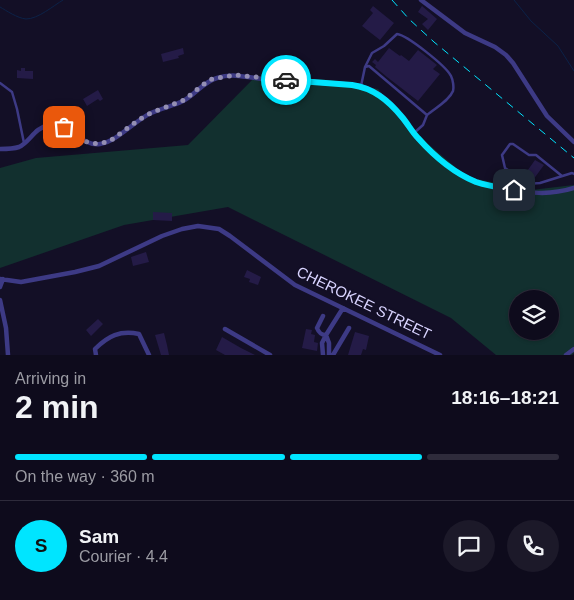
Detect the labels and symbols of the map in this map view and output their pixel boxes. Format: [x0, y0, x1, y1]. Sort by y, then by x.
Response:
courier [261, 55, 311, 105]
pin [43, 106, 85, 148]
pin [493, 169, 535, 211]
street label: CHEROKEE STREET [294, 263, 434, 343]

